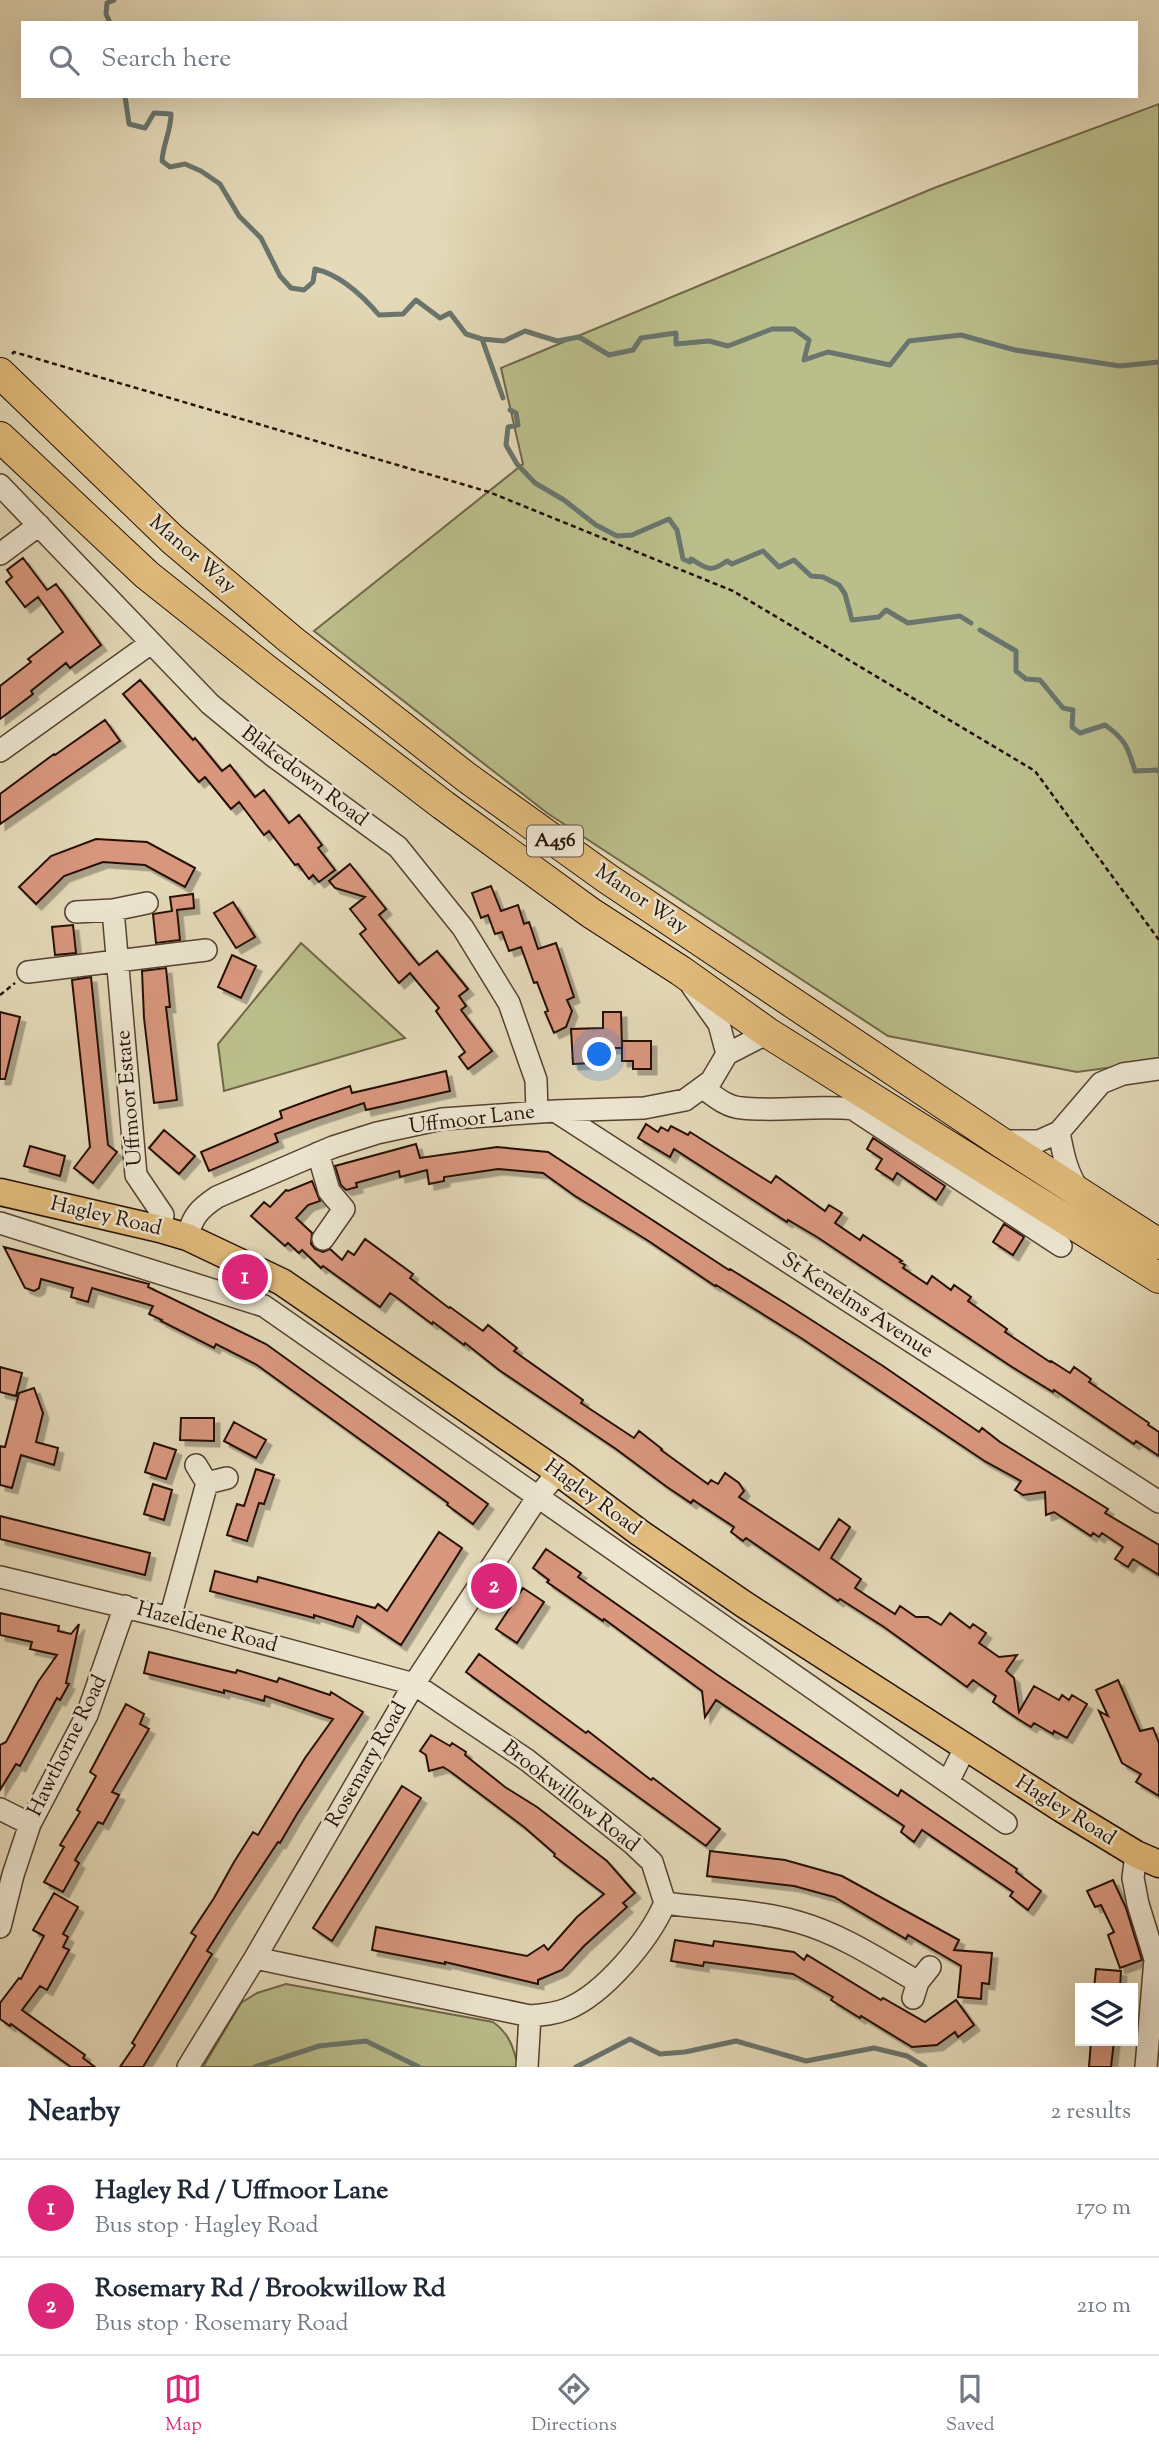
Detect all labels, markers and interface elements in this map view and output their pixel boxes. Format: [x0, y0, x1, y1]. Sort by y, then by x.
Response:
search box [21, 21, 1138, 98]
icon: search [45, 41, 83, 79]
text: Search here [101, 41, 231, 78]
street label: Manor Way [142, 509, 243, 602]
street label: Blakedown Road [234, 719, 374, 835]
road number: A456 [527, 826, 583, 856]
street label: Manor Way [588, 858, 694, 943]
street label: Uffmoor Estate [109, 1029, 151, 1167]
your location [582, 1037, 616, 1071]
street label: Uffmoor Lane [407, 1097, 537, 1143]
street label: Hagley Road [47, 1190, 165, 1244]
street label: St Kenelms Avenue [775, 1245, 939, 1367]
pin: 1 [222, 1251, 268, 1303]
street label: Hagley Road [537, 1453, 647, 1544]
pin: 2 [471, 1560, 517, 1612]
street label: Hazeldene Road [133, 1595, 281, 1661]
street label: Hawthorne Road [21, 1670, 115, 1822]
street label: Rosemary Road [319, 1696, 415, 1833]
street label: Brookwillow Road [495, 1734, 645, 1860]
street label: Hagley Road [1009, 1768, 1121, 1854]
map controls [1075, 1983, 1138, 2046]
button: layers [1075, 1983, 1138, 2046]
text: Nearby [28, 2091, 120, 2134]
text: 2 results [1051, 2096, 1131, 2129]
text: Hagley Rd / Uffmoor Lane [95, 2173, 388, 2210]
text: 1 [47, 2192, 55, 2225]
text: 170 m [1076, 2192, 1131, 2225]
text: Bus stop · Hagley Road [95, 2210, 319, 2243]
text: Rosemary Rd / Brookwillow Rd [95, 2271, 446, 2308]
text: 2 [46, 2290, 56, 2323]
text: 210 m [1077, 2290, 1131, 2323]
text: Bus stop · Rosemary Road [95, 2308, 348, 2341]
tab: Map [164, 2370, 202, 2439]
tab: Directions [531, 2370, 617, 2439]
tab: Saved [946, 2370, 995, 2439]

